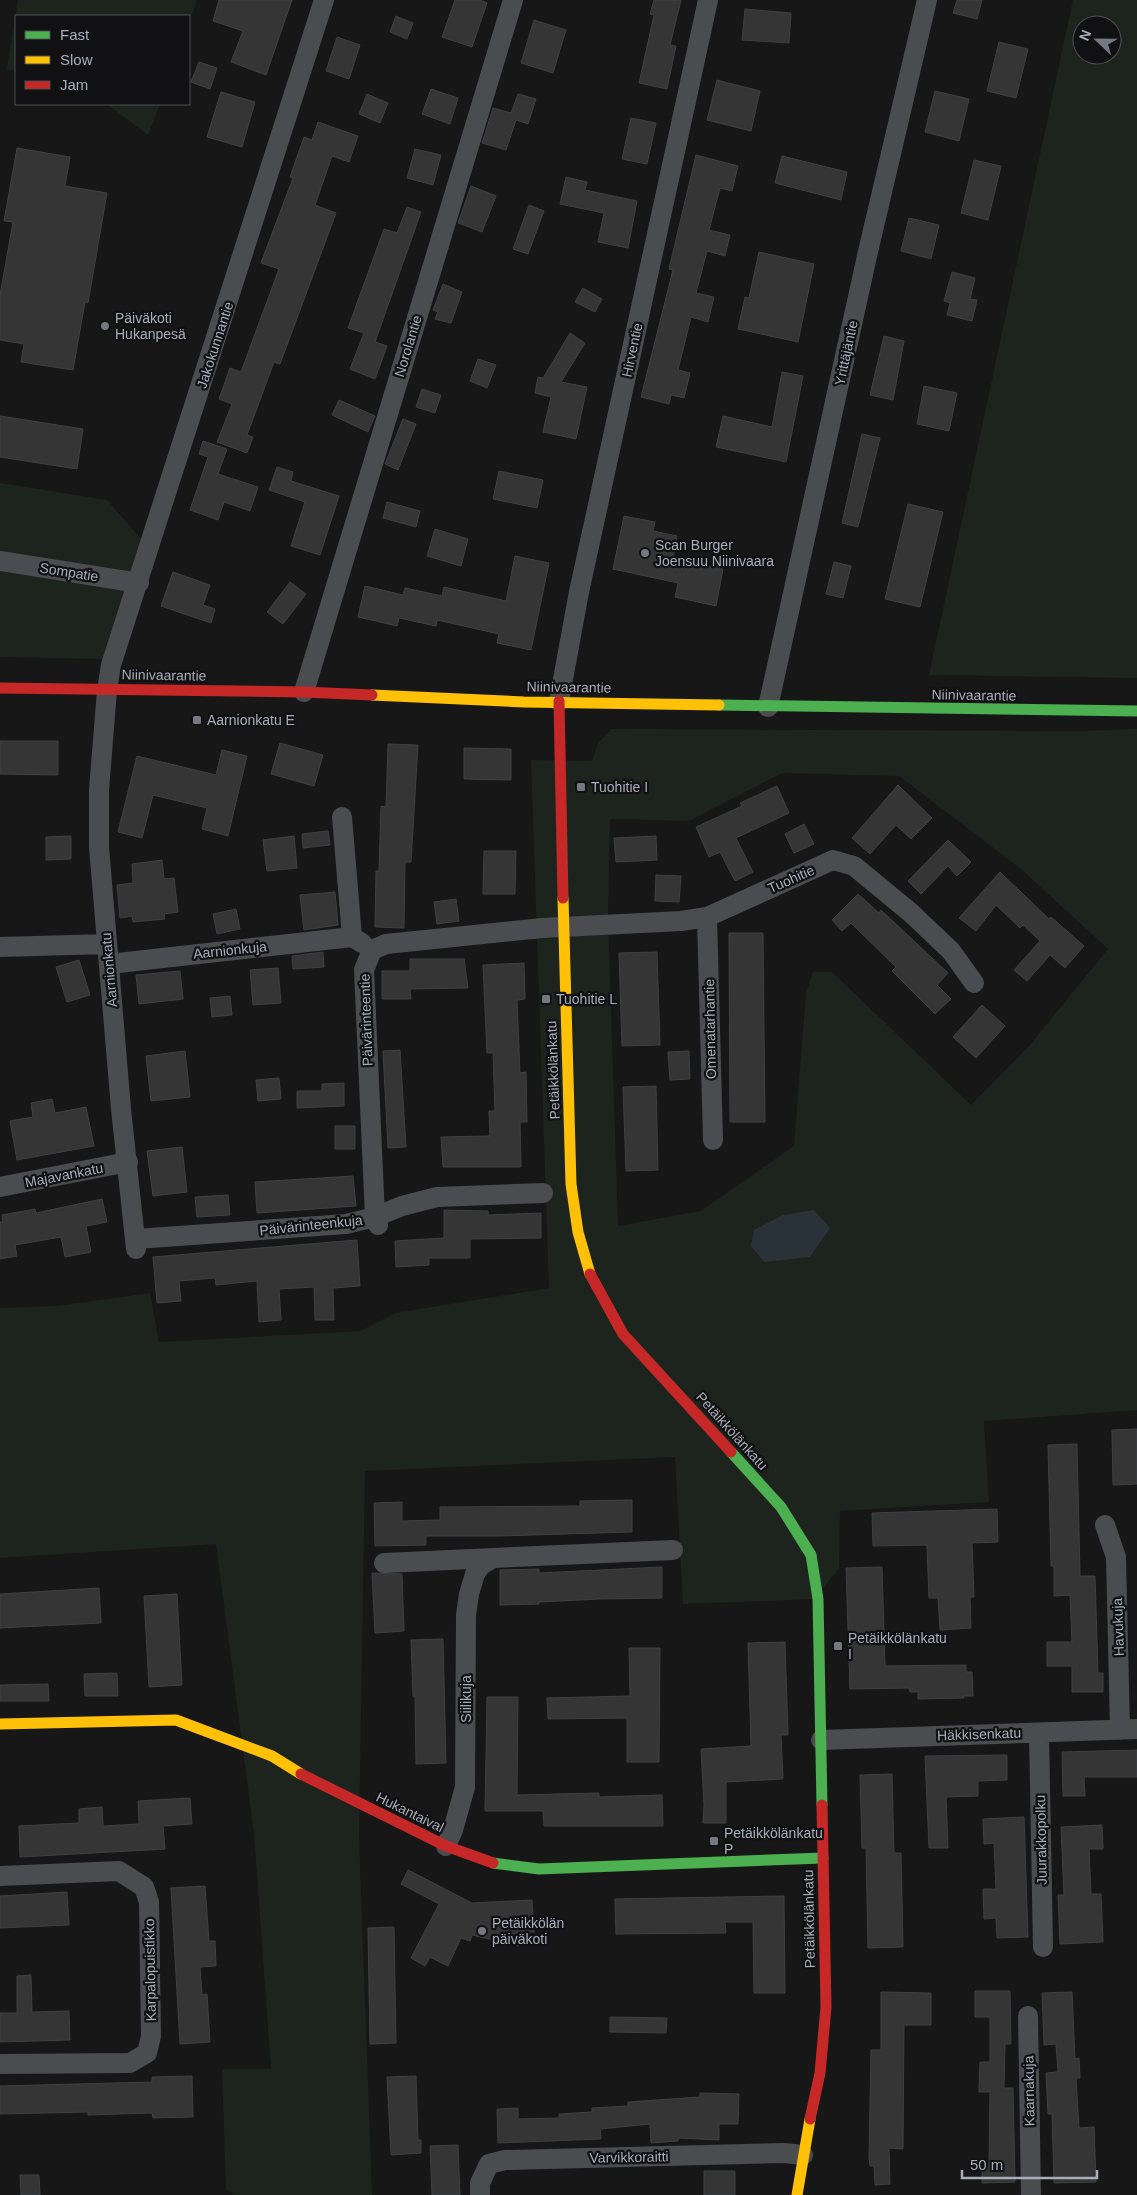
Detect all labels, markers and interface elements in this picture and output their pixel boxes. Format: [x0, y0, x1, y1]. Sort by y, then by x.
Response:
legend [15, 15, 190, 105]
north arrow [1072, 15, 1122, 65]
text: Fast [60, 26, 90, 43]
text: N [1076, 27, 1094, 43]
text: Slow [60, 51, 93, 68]
text: Jam [60, 76, 88, 93]
street label: Jakokunnantie [193, 299, 237, 390]
place label: Päiväkoti Hukanpesä [115, 310, 186, 342]
street label: Norolantie [391, 313, 425, 379]
street label: Yrittäjäntie [831, 319, 861, 387]
marker: Päiväkoti Hukanpesä [99, 320, 111, 332]
street label: Hirventie [618, 321, 646, 379]
place label: Scan Burger Joensuu Niinivaara [655, 537, 774, 569]
marker: Scan Burger Joensuu Niinivaara [639, 547, 651, 559]
street label: Sompatie [39, 559, 100, 585]
street label: Niinivaarantie [121, 666, 207, 684]
street label: Niinivaarantie [526, 678, 612, 696]
street label: Niinivaarantie [931, 686, 1017, 704]
place label: Aarnionkatu E [207, 712, 295, 728]
marker: Aarnionkatu E [191, 714, 203, 726]
place label: Tuohitie I [591, 779, 648, 795]
marker: Tuohitie I [575, 781, 587, 793]
street label: Tuohitie [765, 862, 817, 896]
street label: Aarnionkatu [98, 932, 120, 1008]
street label: Aarnionkuja [192, 938, 268, 962]
street label: Päivärinteentie [356, 973, 376, 1067]
street label: Omenatarhantie [701, 978, 719, 1079]
place label: Tuohitie L [556, 991, 617, 1007]
marker: Tuohitie L [540, 993, 552, 1005]
street label: Petäikkölänkatu [543, 1020, 563, 1120]
street label: Majavankatu [24, 1160, 104, 1190]
street label: Päivärinteenkuja [259, 1212, 364, 1238]
street label: Petäikkölänkatu [693, 1389, 771, 1473]
street label: Havukuja [1109, 1597, 1127, 1656]
place label: Petäikkölänkatu I [848, 1630, 947, 1662]
marker: Petäikkölänkatu I [832, 1640, 844, 1652]
street label: Siilikuja [458, 1675, 474, 1723]
street label: Häkkisenkatu [937, 1725, 1021, 1743]
street label: Hukantaival [374, 1789, 446, 1835]
street label: Juurakkopolku [1032, 1795, 1050, 1885]
place label: Petäikkölänkatu P [724, 1825, 823, 1857]
marker: Petäikkölänkatu P [708, 1835, 720, 1847]
street label: Petäikkölänkatu [800, 1869, 818, 1969]
place label: Petäikkölän päiväkoti [492, 1915, 564, 1947]
street label: Karpalopuistikko [141, 1918, 159, 2021]
marker: Petäikkölän päiväkoti [476, 1925, 488, 1937]
street label: Kaarnakuja [1020, 2055, 1038, 2127]
street label: Varvikkoraitti [589, 2148, 669, 2166]
scale bar [962, 2148, 1097, 2180]
text: 50 m [970, 2156, 1003, 2173]

